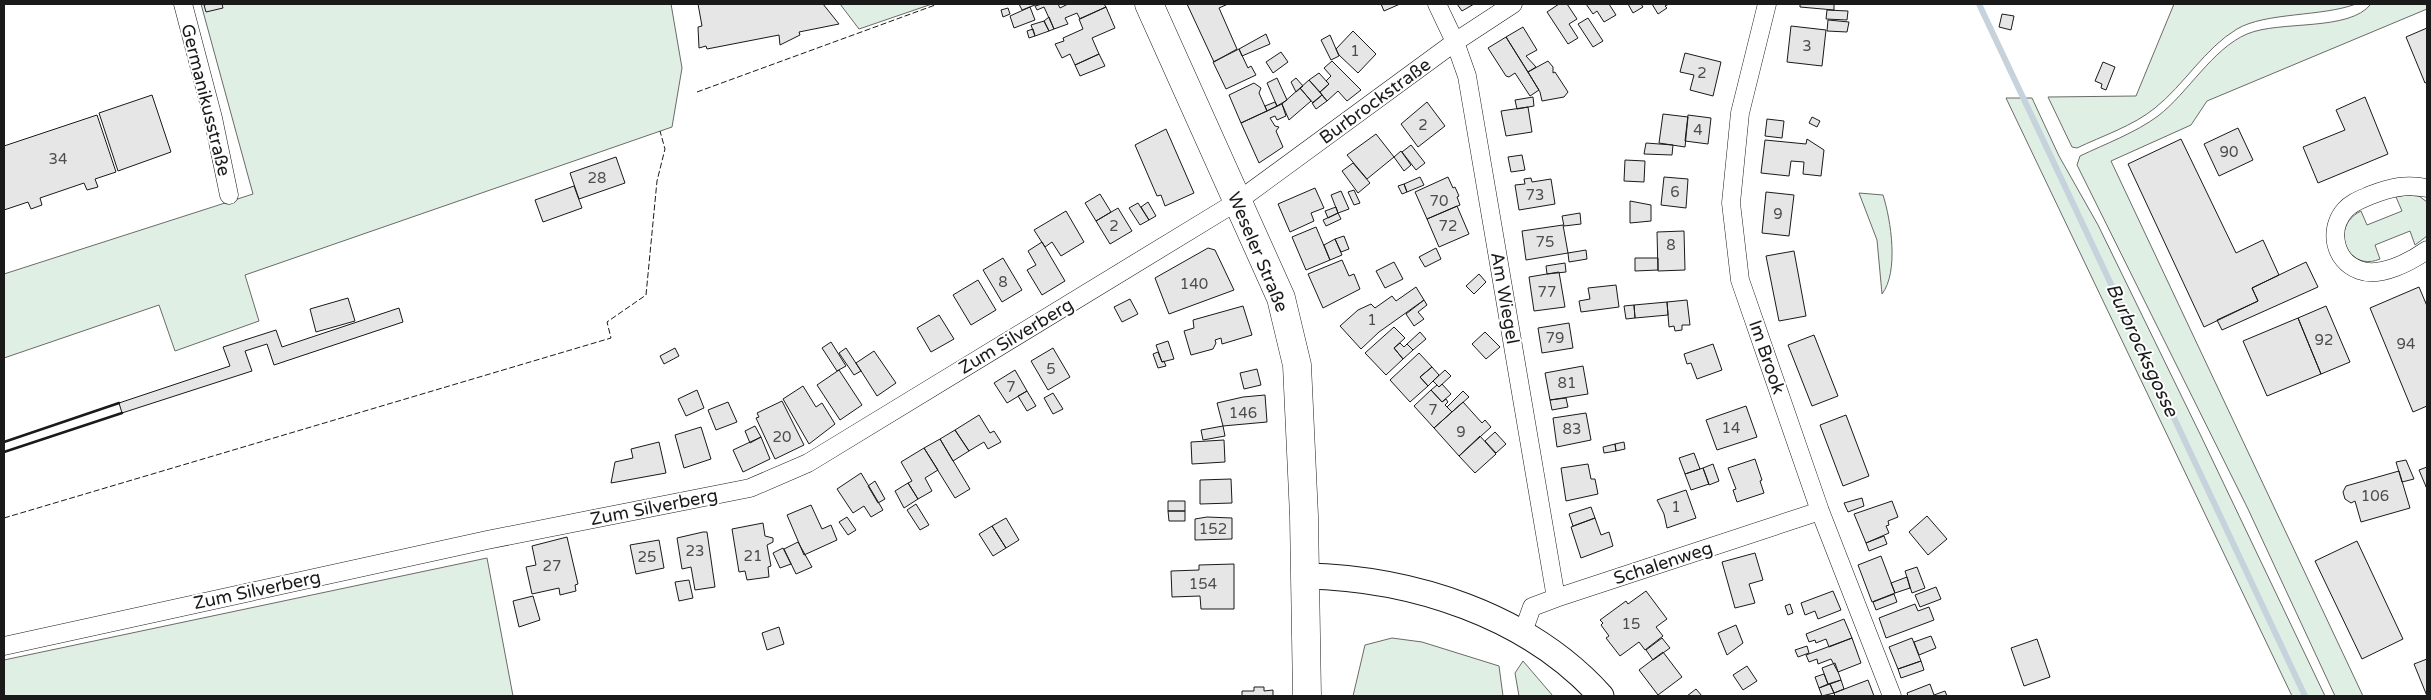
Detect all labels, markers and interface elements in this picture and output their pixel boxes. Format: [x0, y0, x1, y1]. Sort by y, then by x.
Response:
street label: Germanikusstraße [176, 22, 236, 178]
house number: 3 [1802, 37, 1812, 55]
house number: 1 [1350, 42, 1360, 60]
street label: Burbrockstraße [1315, 53, 1435, 149]
house number: 2 [1697, 64, 1707, 82]
house number: 2 [1418, 116, 1428, 134]
house number: 4 [1693, 121, 1703, 139]
house number: 90 [2220, 143, 2238, 161]
house number: 34 [49, 150, 67, 168]
house number: 28 [588, 169, 606, 187]
house number: 6 [1670, 183, 1680, 201]
house number: 73 [1526, 186, 1544, 204]
street label: Weseler Straße [1223, 189, 1293, 315]
house number: 70 [1430, 192, 1448, 210]
house number: 9 [1773, 205, 1783, 223]
house number: 2 [1109, 217, 1119, 235]
house number: 72 [1439, 217, 1457, 235]
house number: 75 [1536, 233, 1554, 251]
house number: 8 [1666, 236, 1676, 254]
street label: Am Wiegel [1486, 250, 1524, 346]
house number: 8 [998, 273, 1008, 291]
house number: 140 [1180, 275, 1208, 293]
water label: Burbrocksgosse [2102, 280, 2183, 421]
house number: 77 [1538, 283, 1556, 301]
street label: Zum Silverberg [955, 293, 1077, 379]
house number: 1 [1367, 311, 1377, 329]
street label: Im Brook [1744, 317, 1790, 397]
house number: 79 [1546, 329, 1564, 347]
house number: 92 [2315, 331, 2333, 349]
house number: 94 [2397, 335, 2415, 353]
house number: 5 [1046, 360, 1056, 378]
house number: 81 [1558, 374, 1576, 392]
house number: 7 [1006, 378, 1016, 396]
house number: 7 [1428, 401, 1438, 419]
house number: 146 [1229, 404, 1257, 422]
house number: 14 [1722, 419, 1740, 437]
house number: 83 [1563, 420, 1581, 438]
house number: 9 [1456, 423, 1466, 441]
house number: 20 [773, 428, 791, 446]
street label: Zum Silverberg [588, 484, 720, 530]
house number: 106 [2361, 487, 2389, 505]
house number: 1 [1671, 498, 1681, 516]
house number: 152 [1199, 520, 1227, 538]
street label: Schalenweg [1611, 537, 1715, 589]
house number: 23 [686, 542, 704, 560]
house number: 21 [744, 547, 762, 565]
house number: 25 [638, 548, 656, 566]
house number: 27 [543, 557, 561, 575]
street label: Zum Silverberg [191, 566, 323, 614]
house number: 154 [1189, 575, 1217, 593]
house number: 15 [1622, 615, 1640, 633]

